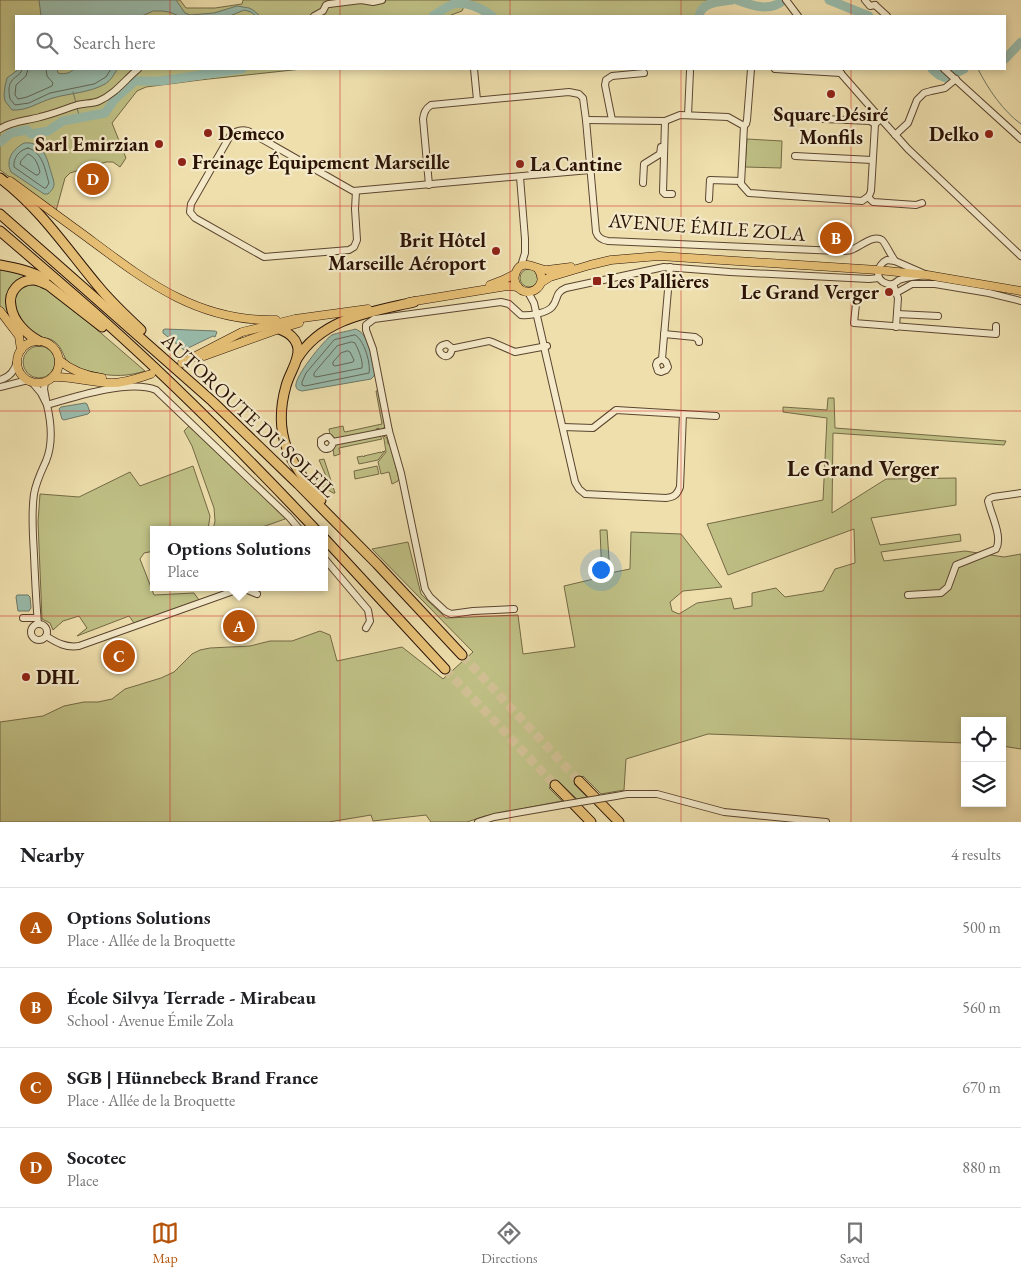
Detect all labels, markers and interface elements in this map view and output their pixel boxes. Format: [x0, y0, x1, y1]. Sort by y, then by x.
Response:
search box [15, 15, 1006, 70]
icon: search [33, 29, 61, 57]
text: Search here [73, 30, 155, 55]
marker: Square Désiré Monfils [825, 88, 837, 100]
place label: Square Désiré Monfils [774, 101, 888, 150]
place label: Demeco [218, 120, 284, 146]
place label: Delko [929, 121, 979, 147]
marker: Demeco [202, 127, 214, 139]
marker: Delko [983, 128, 995, 140]
place label: Sarl Emirzian [35, 131, 149, 157]
marker: Sarl Emirzian [153, 138, 165, 150]
place label: Freinage Équipement Marseille [192, 149, 450, 175]
place label: La Cantine [530, 151, 622, 177]
marker: Freinage Équipement Marseille [176, 156, 188, 168]
marker: La Cantine [514, 158, 526, 170]
pin: D [77, 160, 109, 198]
street label: AVENUE ÉMILE ZOLA [607, 207, 807, 247]
pin: B [820, 219, 852, 257]
place label: Brit Hôtel Marseille Aéroport [328, 227, 486, 276]
marker: Brit Hôtel Marseille Aéroport [490, 245, 502, 257]
place label: Les Pallières [607, 268, 709, 294]
marker: Les Pallières [591, 275, 603, 287]
place label: Le Grand Verger [741, 279, 880, 305]
marker: Le Grand Verger [883, 286, 895, 298]
street label: AUTOROUTE DU SOLEIL [155, 326, 342, 503]
district label: Le Grand Verger [787, 454, 940, 483]
popup [150, 526, 328, 591]
text: Options Solutions [167, 536, 311, 561]
your location [588, 557, 614, 583]
text: Place [167, 561, 199, 582]
pin: A [223, 607, 255, 645]
pin: C [103, 637, 135, 675]
place label: DHL [36, 664, 79, 690]
marker: DHL [20, 671, 32, 683]
map controls [961, 717, 1006, 807]
button: locate [961, 717, 1006, 762]
button: layers [961, 762, 1006, 807]
text: Nearby [20, 841, 84, 868]
text: 4 results [951, 844, 1001, 865]
text: Options Solutions [67, 905, 211, 930]
text: A [30, 917, 42, 938]
text: 500 m [962, 917, 1001, 938]
text: Place · Allée de la Broquette [67, 930, 235, 951]
text: École Silvya Terrade - Mirabeau [67, 985, 316, 1010]
text: B [31, 997, 41, 1018]
text: 560 m [962, 997, 1001, 1018]
text: School · Avenue Émile Zola [67, 1010, 234, 1031]
text: SGB | Hünnebeck Brand France [67, 1065, 318, 1090]
text: C [30, 1077, 42, 1098]
text: 670 m [962, 1077, 1001, 1098]
text: Place · Allée de la Broquette [67, 1090, 235, 1111]
text: Socotec [67, 1145, 126, 1170]
text: D [30, 1157, 42, 1178]
text: 880 m [962, 1157, 1001, 1178]
text: Place [67, 1170, 99, 1191]
tab: Map [151, 1219, 179, 1267]
tab: Directions [481, 1219, 538, 1267]
tab: Saved [840, 1219, 870, 1267]

